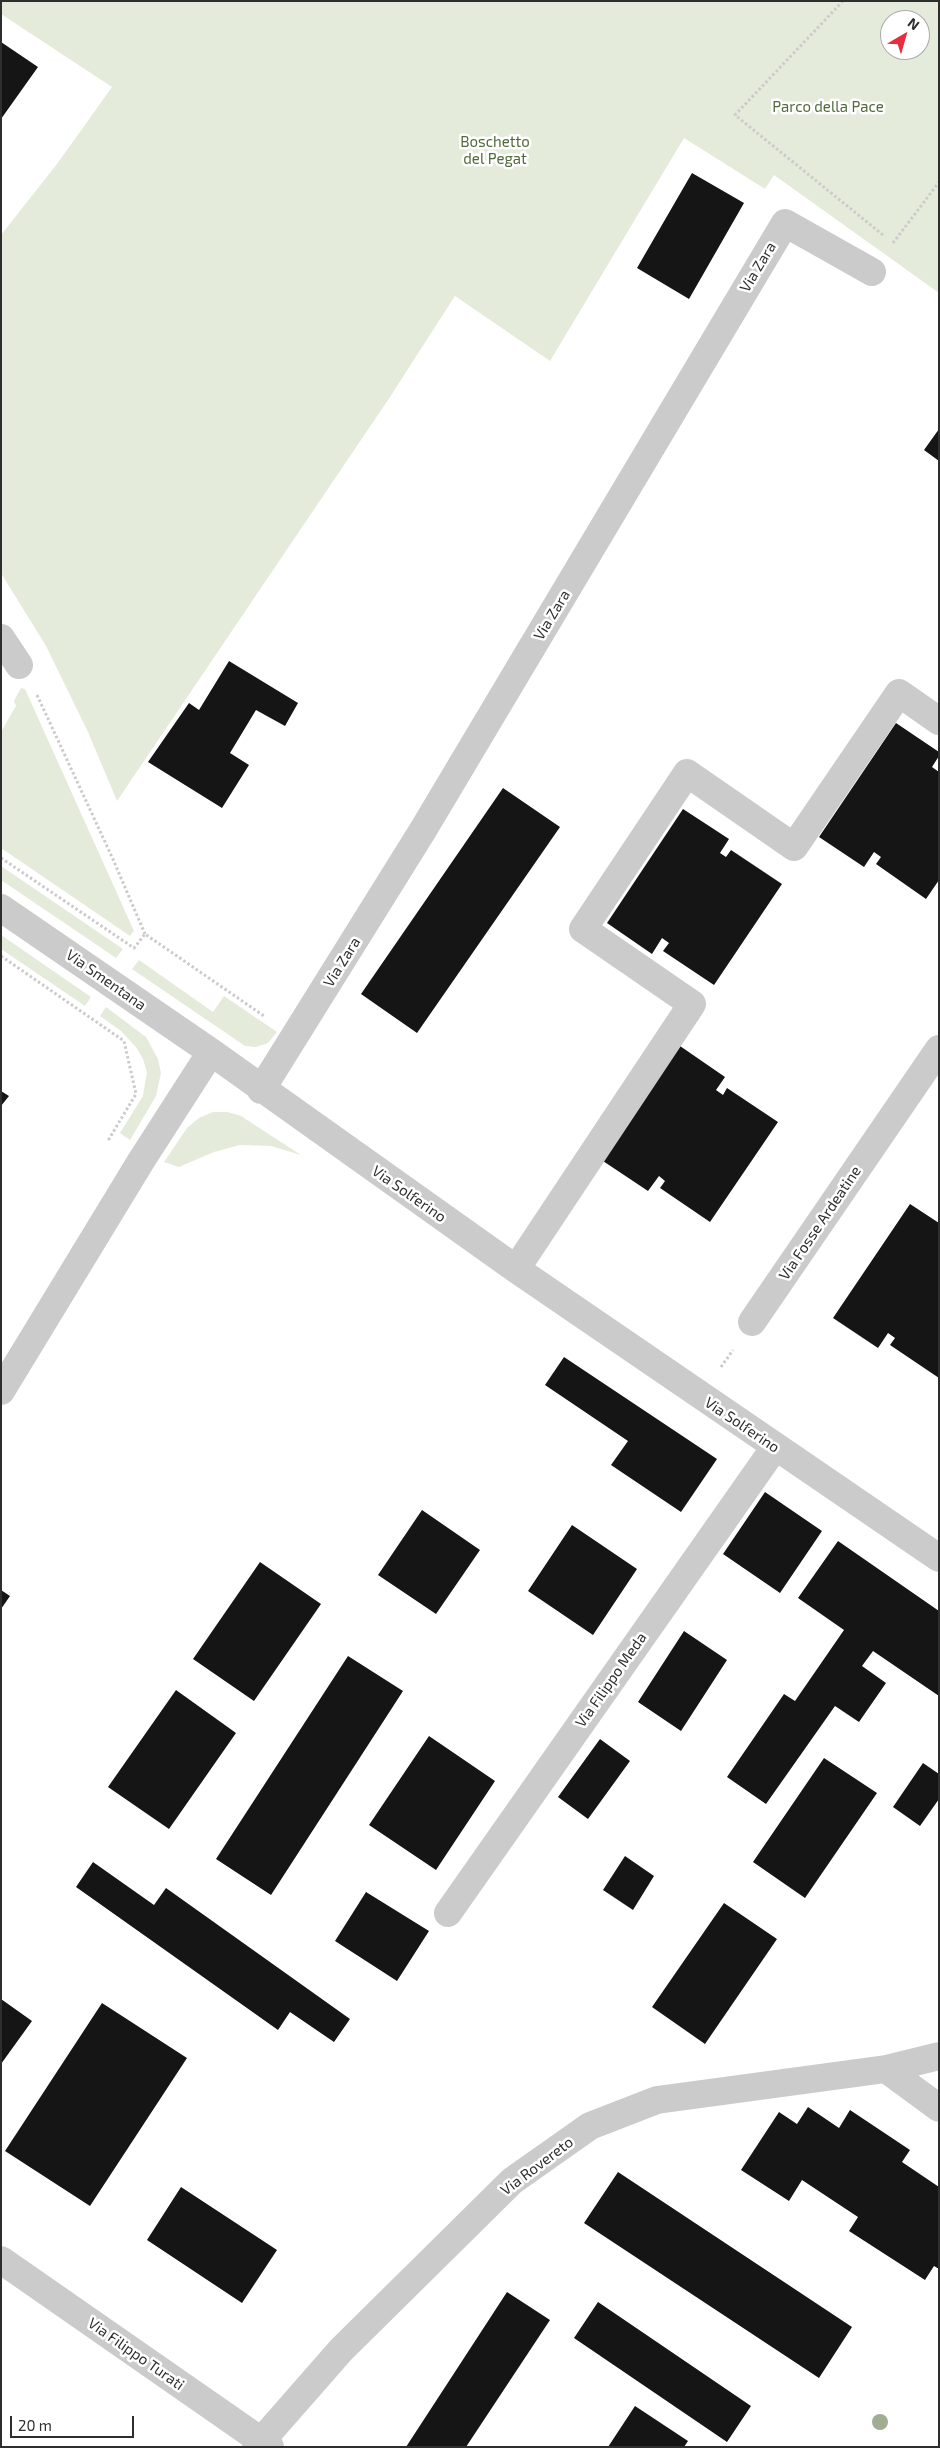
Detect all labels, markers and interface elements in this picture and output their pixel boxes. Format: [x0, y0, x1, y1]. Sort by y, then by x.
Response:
north arrow [880, 10, 930, 60]
text: N [905, 14, 923, 33]
park label: Parco della Pace [772, 98, 884, 116]
park label: Boschetto del Pegat [460, 133, 530, 168]
street label: Via Zara [736, 239, 780, 295]
street label: Via Zara [530, 587, 574, 643]
street label: Via Zara [320, 934, 364, 990]
street label: Via Smentana [62, 946, 150, 1014]
street label: Via Solferino [368, 1162, 450, 1226]
street label: Via Fosse Ardeatine [775, 1163, 865, 1283]
street label: Via Solferino [701, 1393, 783, 1457]
street label: Via Filippo Meda [572, 1629, 650, 1731]
street label: Via Rovereto [497, 2133, 577, 2199]
street label: Via Filippo Turati [84, 2314, 188, 2394]
scale bar [12, 2406, 136, 2438]
text: 20 m [18, 2416, 52, 2434]

